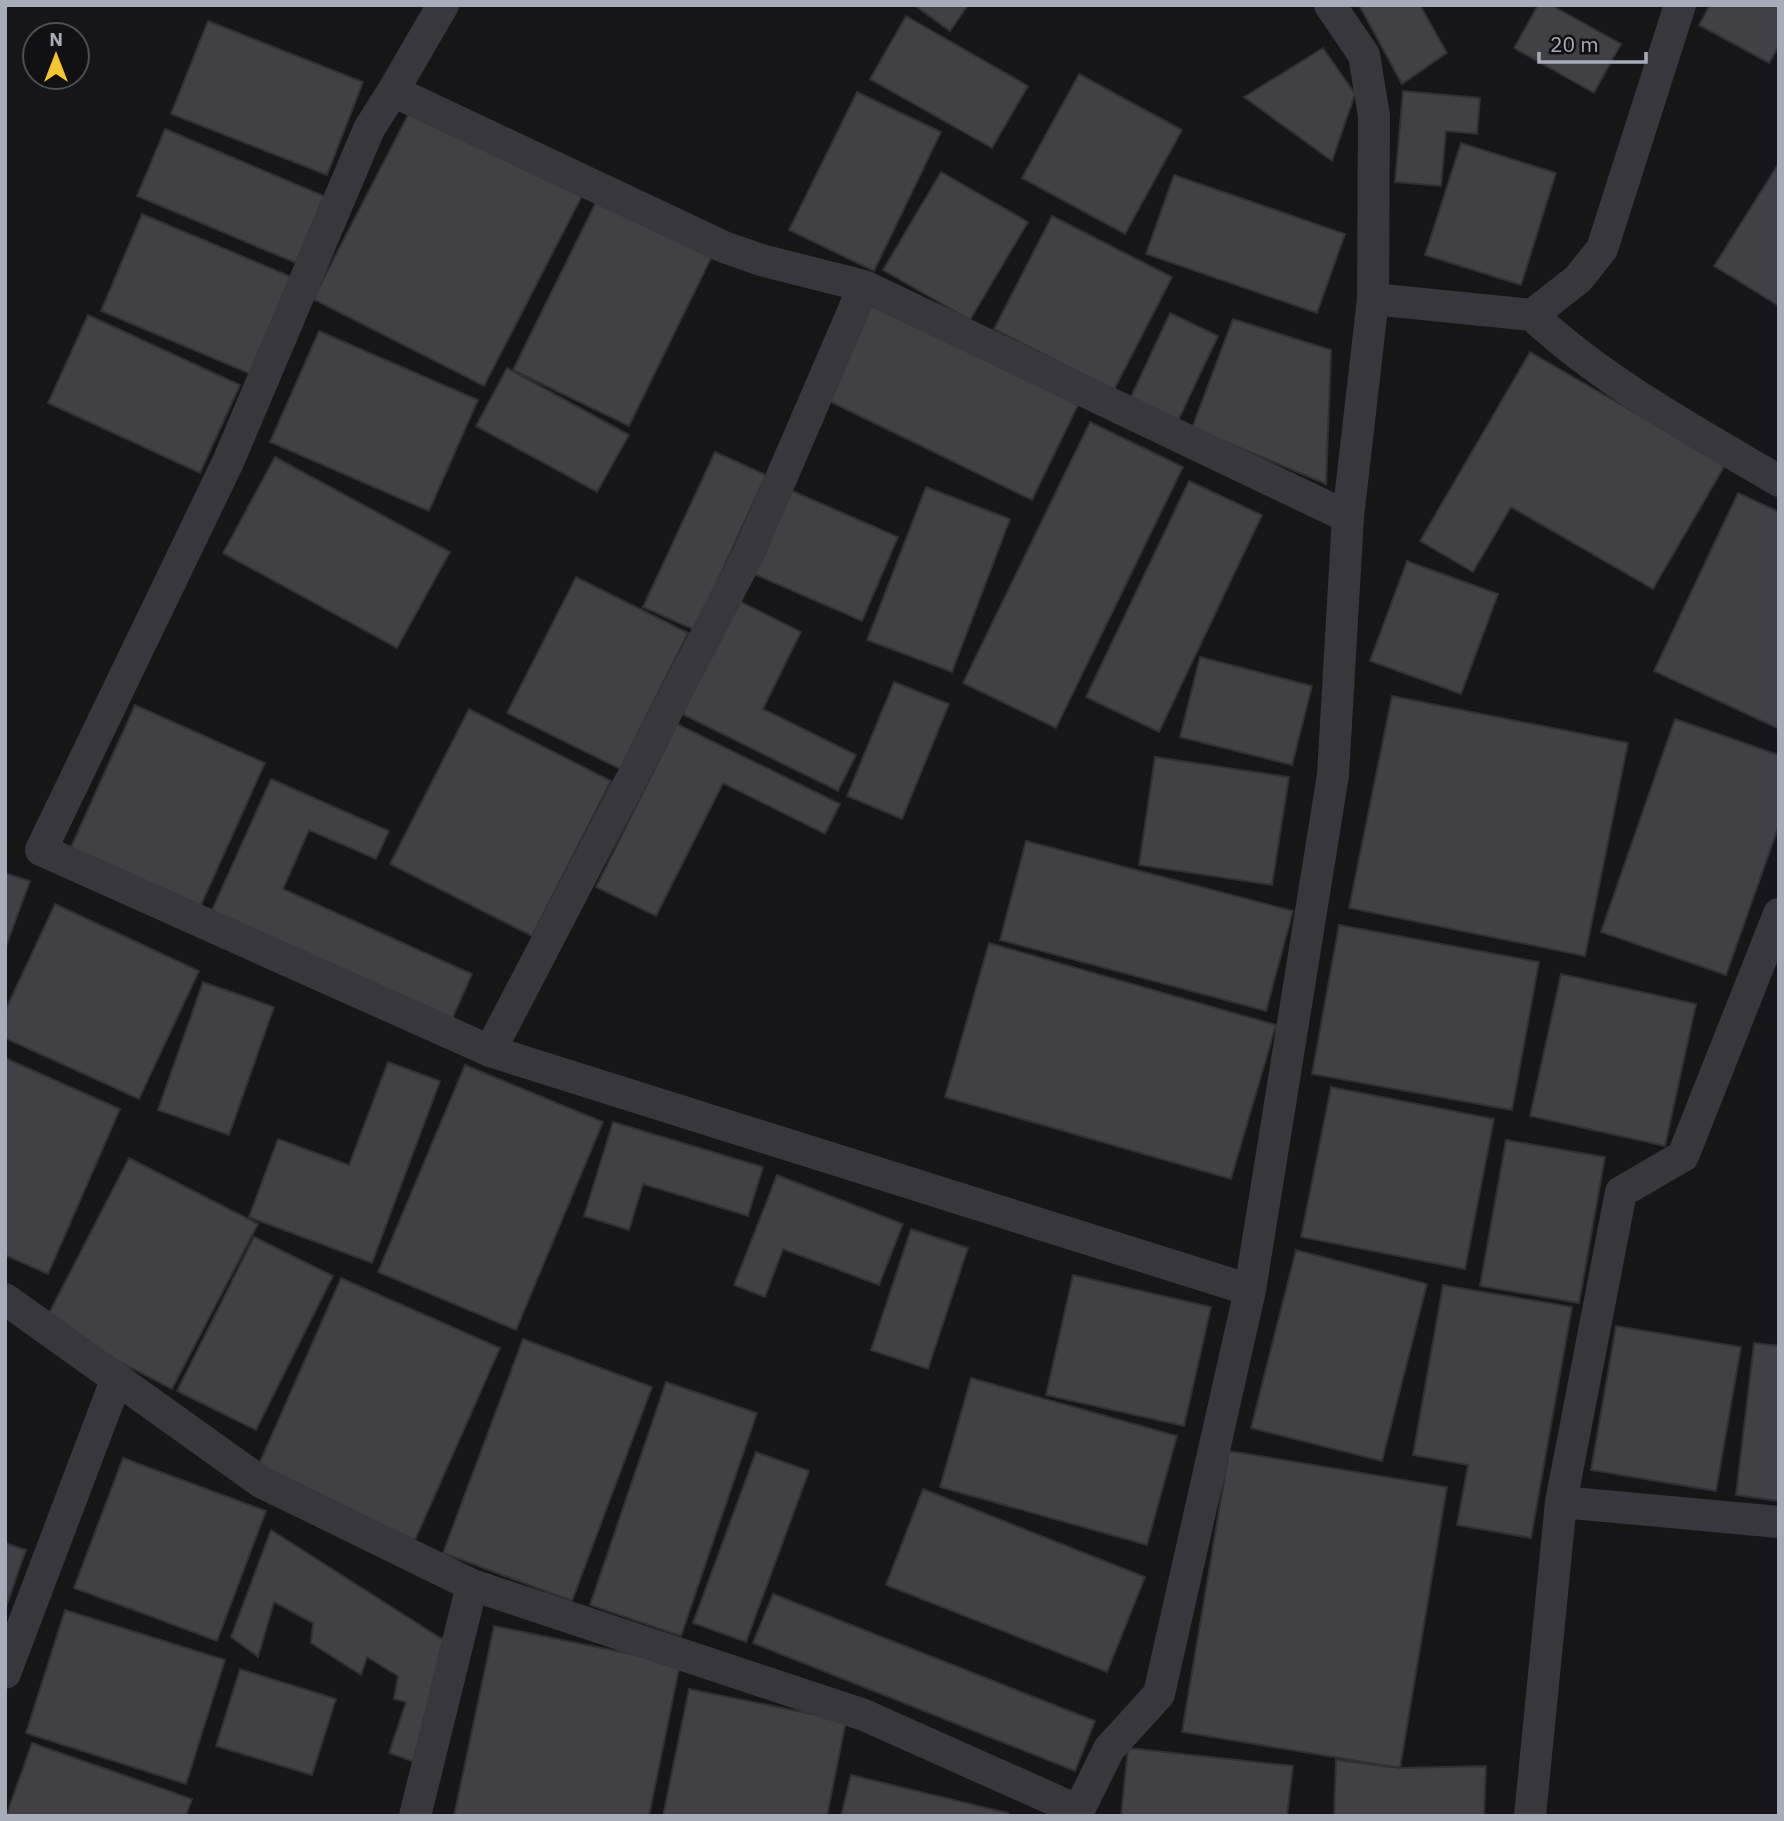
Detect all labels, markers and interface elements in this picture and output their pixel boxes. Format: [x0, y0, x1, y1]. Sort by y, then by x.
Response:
north arrow [21, 21, 91, 91]
scale bar [1539, 21, 1646, 65]
text: N [49, 27, 63, 51]
text: 20 m [1550, 30, 1599, 58]

